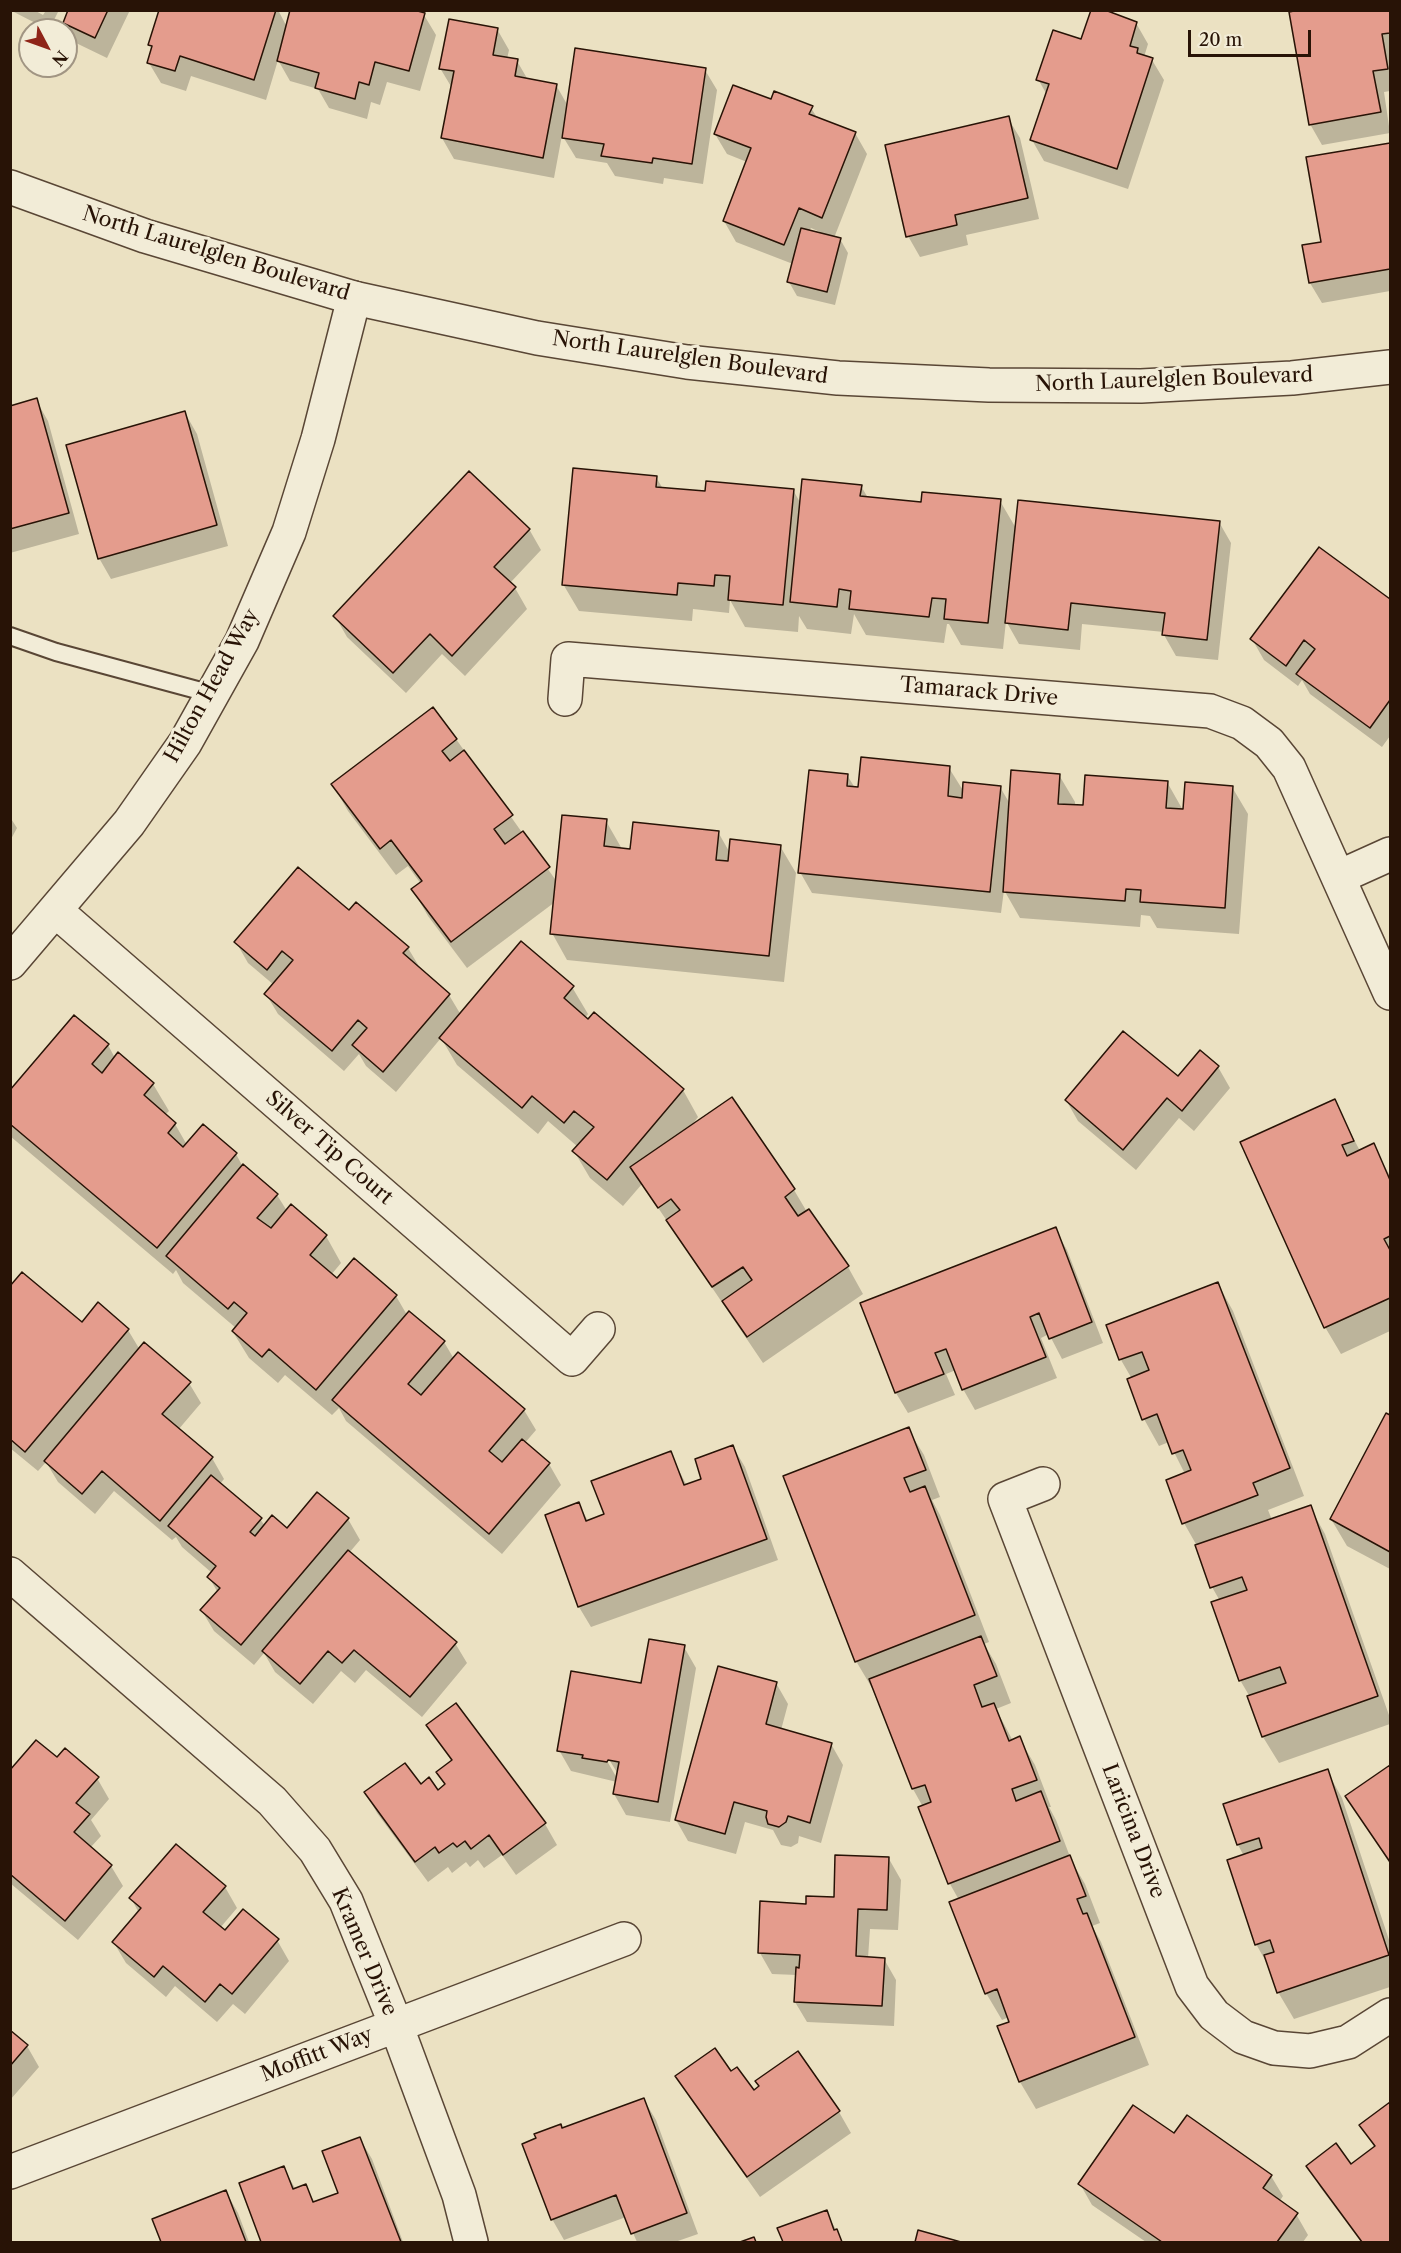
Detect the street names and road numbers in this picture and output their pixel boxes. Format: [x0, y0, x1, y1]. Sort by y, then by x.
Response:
street label: North Laurelglen Boulevard [79, 201, 353, 307]
street label: North Laurelglen Boulevard [551, 326, 829, 390]
street label: North Laurelglen Boulevard [1035, 363, 1313, 397]
street label: Hilton Head Way [159, 605, 265, 767]
street label: Tamarack Drive [899, 673, 1059, 711]
street label: Silver Tip Court [260, 1086, 398, 1210]
street label: Laricina Drive [1096, 1760, 1170, 1902]
street label: Kramer Drive [326, 1884, 402, 2020]
street label: Moffitt Way [258, 2022, 376, 2088]

